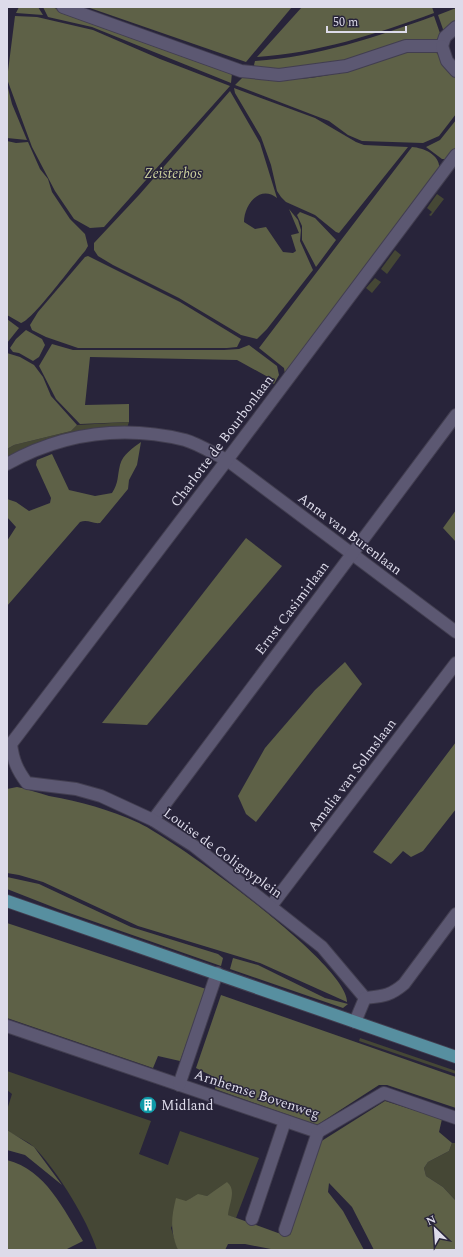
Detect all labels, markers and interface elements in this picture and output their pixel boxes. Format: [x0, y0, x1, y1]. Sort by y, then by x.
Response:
scale bar [327, 8, 406, 34]
text: 50 m [333, 13, 358, 32]
park label: Zeisterbos [144, 163, 202, 184]
street label: Charlotte de Bourbonlaan [165, 371, 279, 511]
street label: Anna van Burenlaan [293, 488, 407, 580]
street label: Ernst Casimirlaan [250, 557, 334, 659]
street label: Amalia van Solmslaan [302, 714, 402, 836]
street label: Louise de Colignyplein [159, 803, 287, 903]
street label: Arnhemse Bovenweg [192, 1064, 322, 1124]
building icon: Midland [138, 1095, 158, 1115]
place label: Midland [161, 1095, 214, 1116]
north arrow [415, 1209, 455, 1249]
text: N [423, 1211, 439, 1230]

